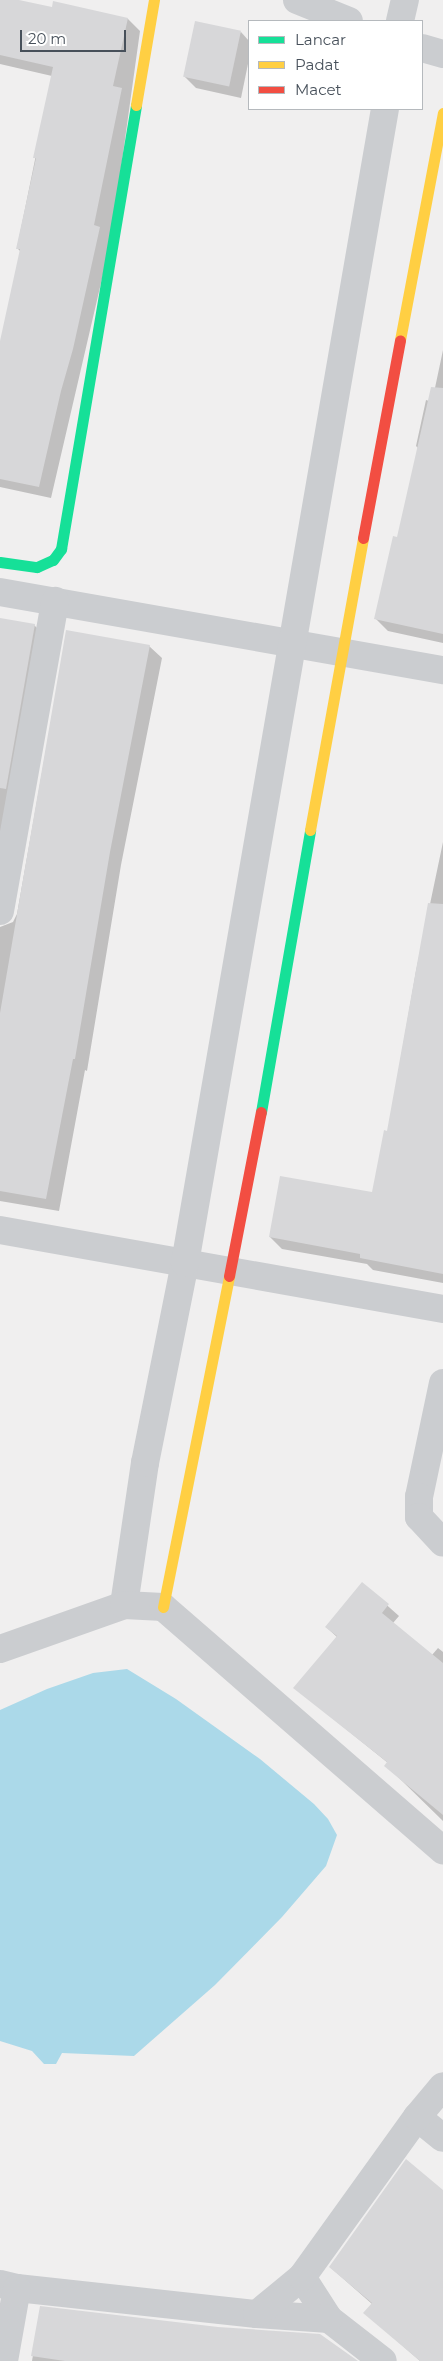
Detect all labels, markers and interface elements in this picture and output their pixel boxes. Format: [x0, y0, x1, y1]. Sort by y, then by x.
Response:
scale bar [22, 20, 129, 52]
legend [248, 20, 423, 110]
text: 20 m [28, 29, 66, 48]
text: Lancar [295, 30, 346, 49]
text: Padat [295, 55, 340, 74]
text: Macet [295, 80, 342, 99]

